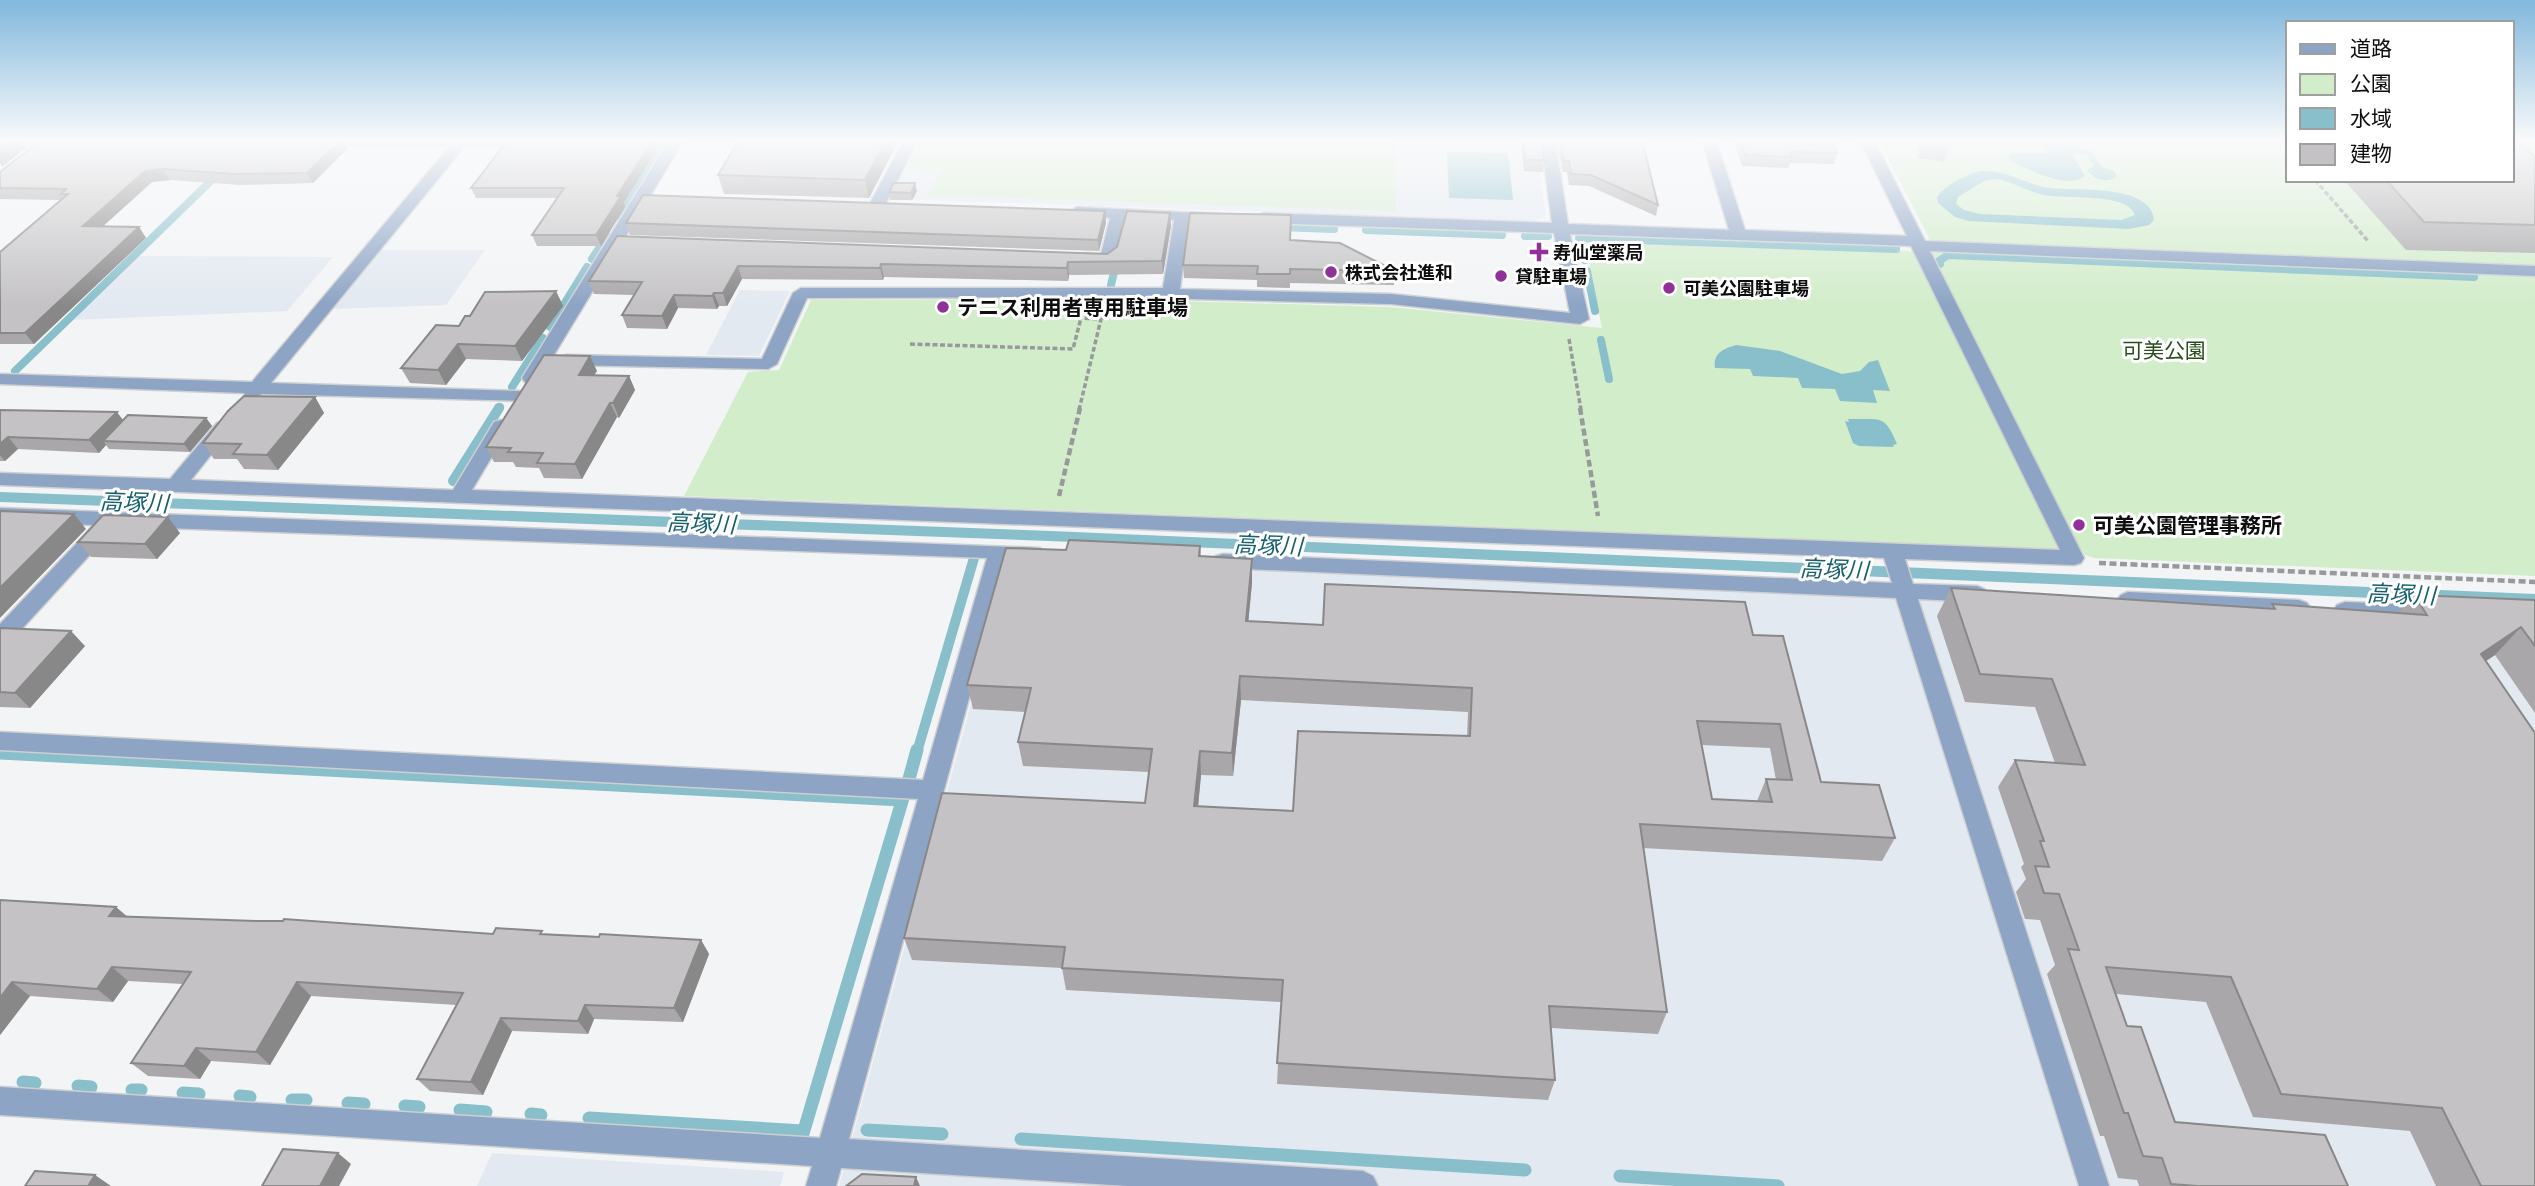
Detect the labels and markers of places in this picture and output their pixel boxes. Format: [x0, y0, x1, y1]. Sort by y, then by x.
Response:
place label: 寿仙堂薬局 [1553, 240, 1643, 265]
marker: 寿仙堂薬局 [1531, 244, 1547, 260]
place label: 株式会社進和 [1345, 260, 1453, 285]
marker: 株式会社進和 [1323, 264, 1339, 280]
place label: 貸駐車場 [1515, 264, 1587, 289]
marker: 貸駐車場 [1493, 268, 1509, 284]
place label: 可美公園駐車場 [1683, 276, 1809, 301]
marker: 可美公園駐車場 [1661, 280, 1677, 296]
place label: テニス利用者専用駐車場 [957, 293, 1188, 322]
marker: テニス利用者専用駐車場 [935, 299, 951, 315]
place label: 可美公園管理事務所 [2093, 511, 2282, 540]
marker: 可美公園管理事務所 [2071, 517, 2087, 533]

